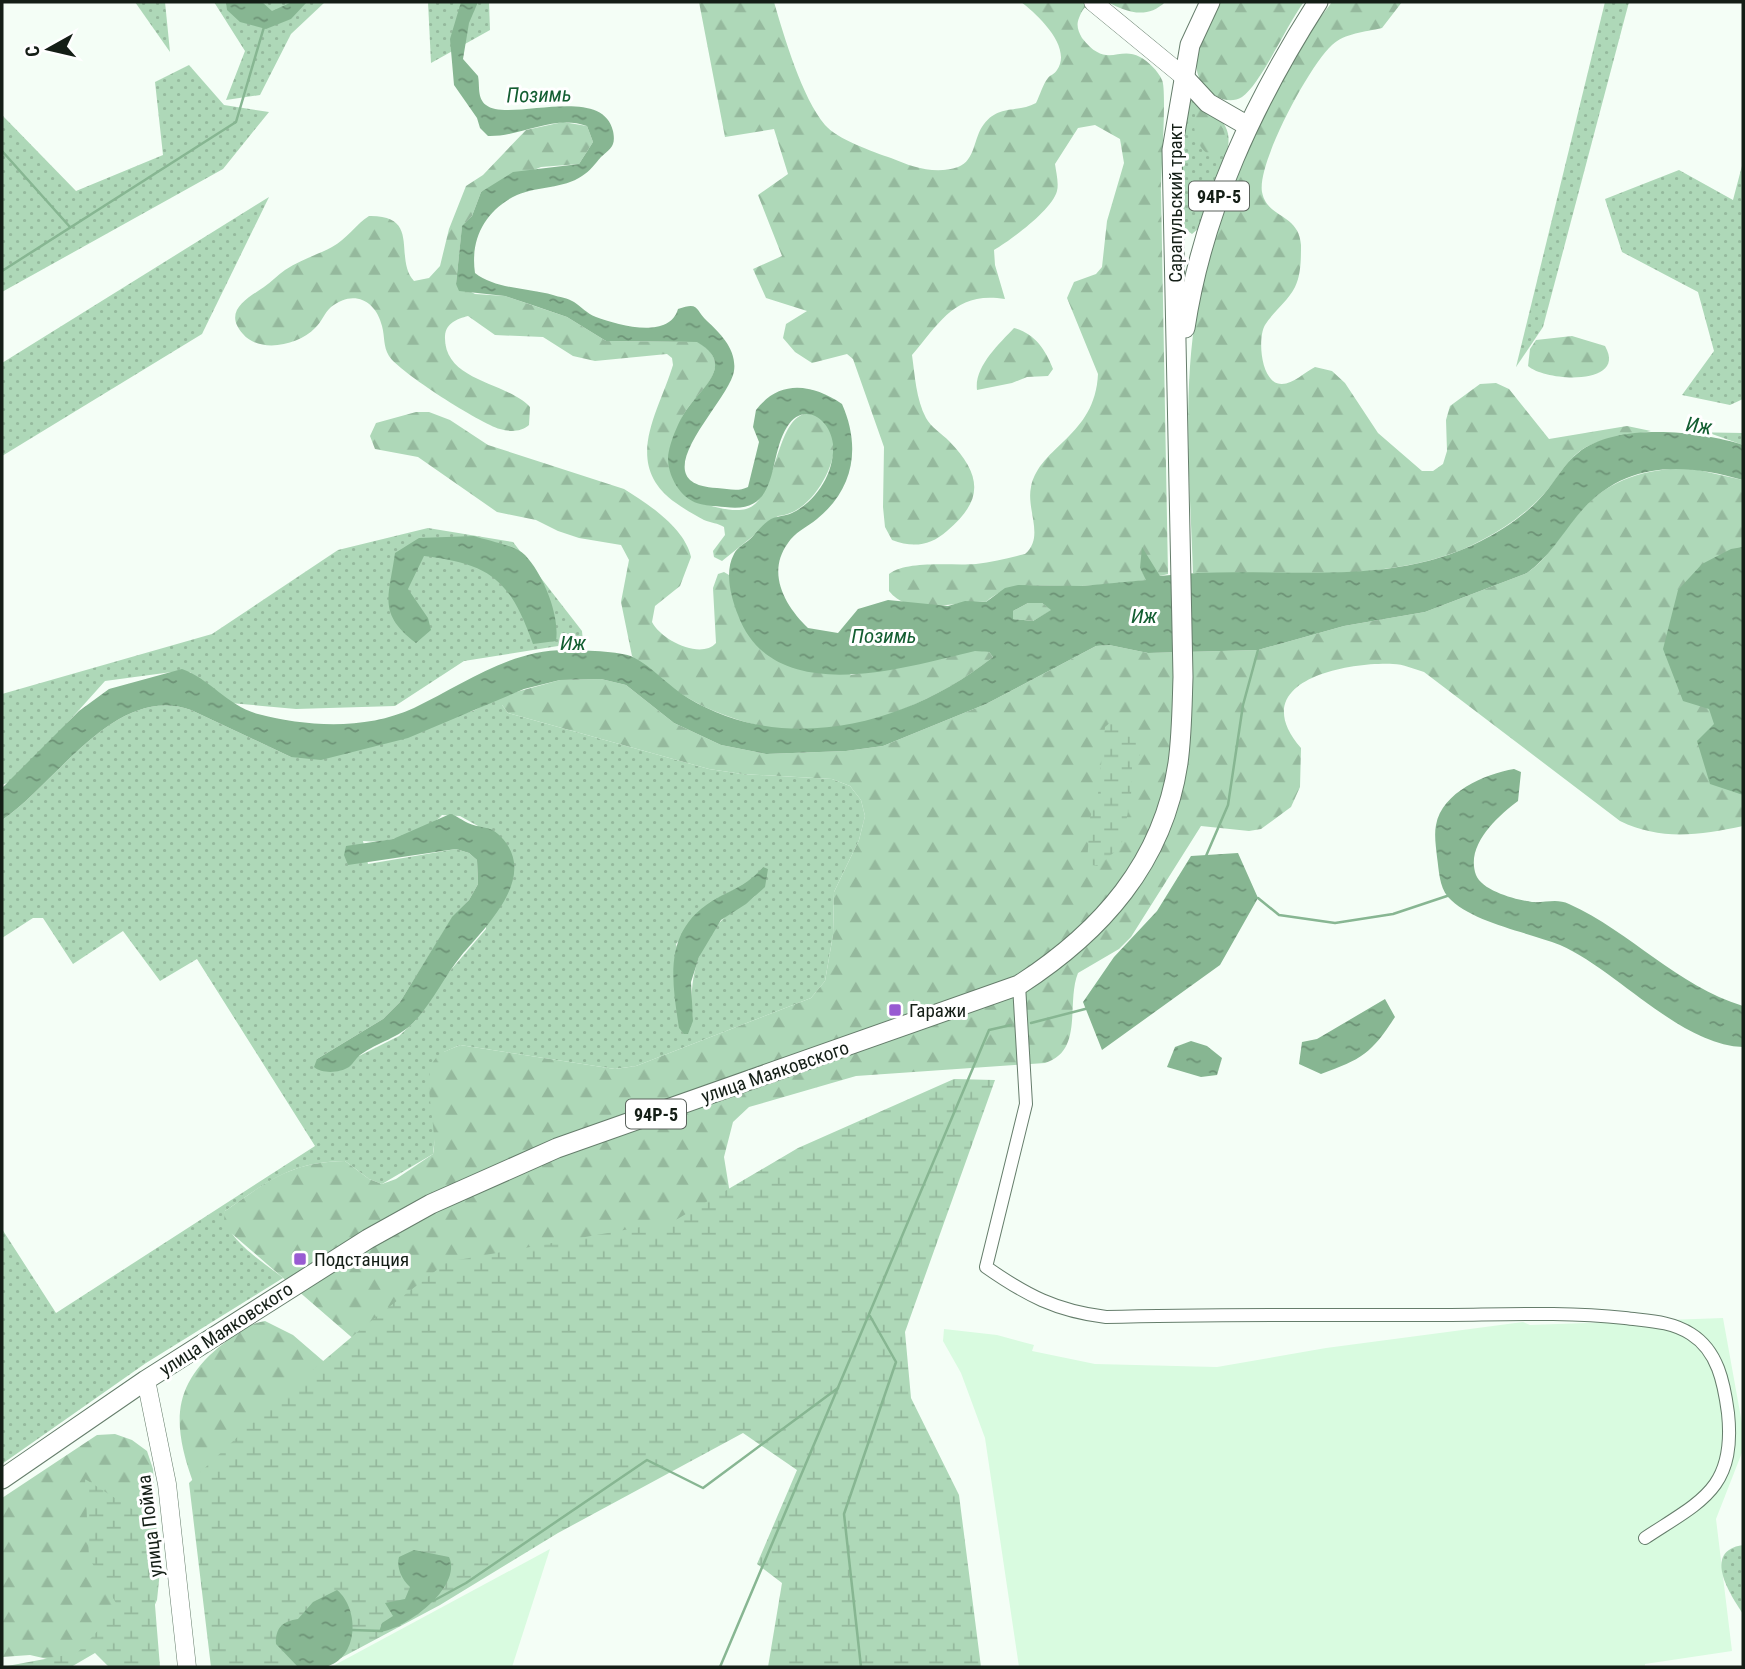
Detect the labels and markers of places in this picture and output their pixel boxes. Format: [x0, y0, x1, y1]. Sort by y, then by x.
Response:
place label: Гаражи [909, 999, 966, 1022]
marker: Гаражи [887, 1002, 903, 1018]
place label: Подстанция [314, 1248, 409, 1271]
marker: Подстанция [292, 1251, 308, 1267]

